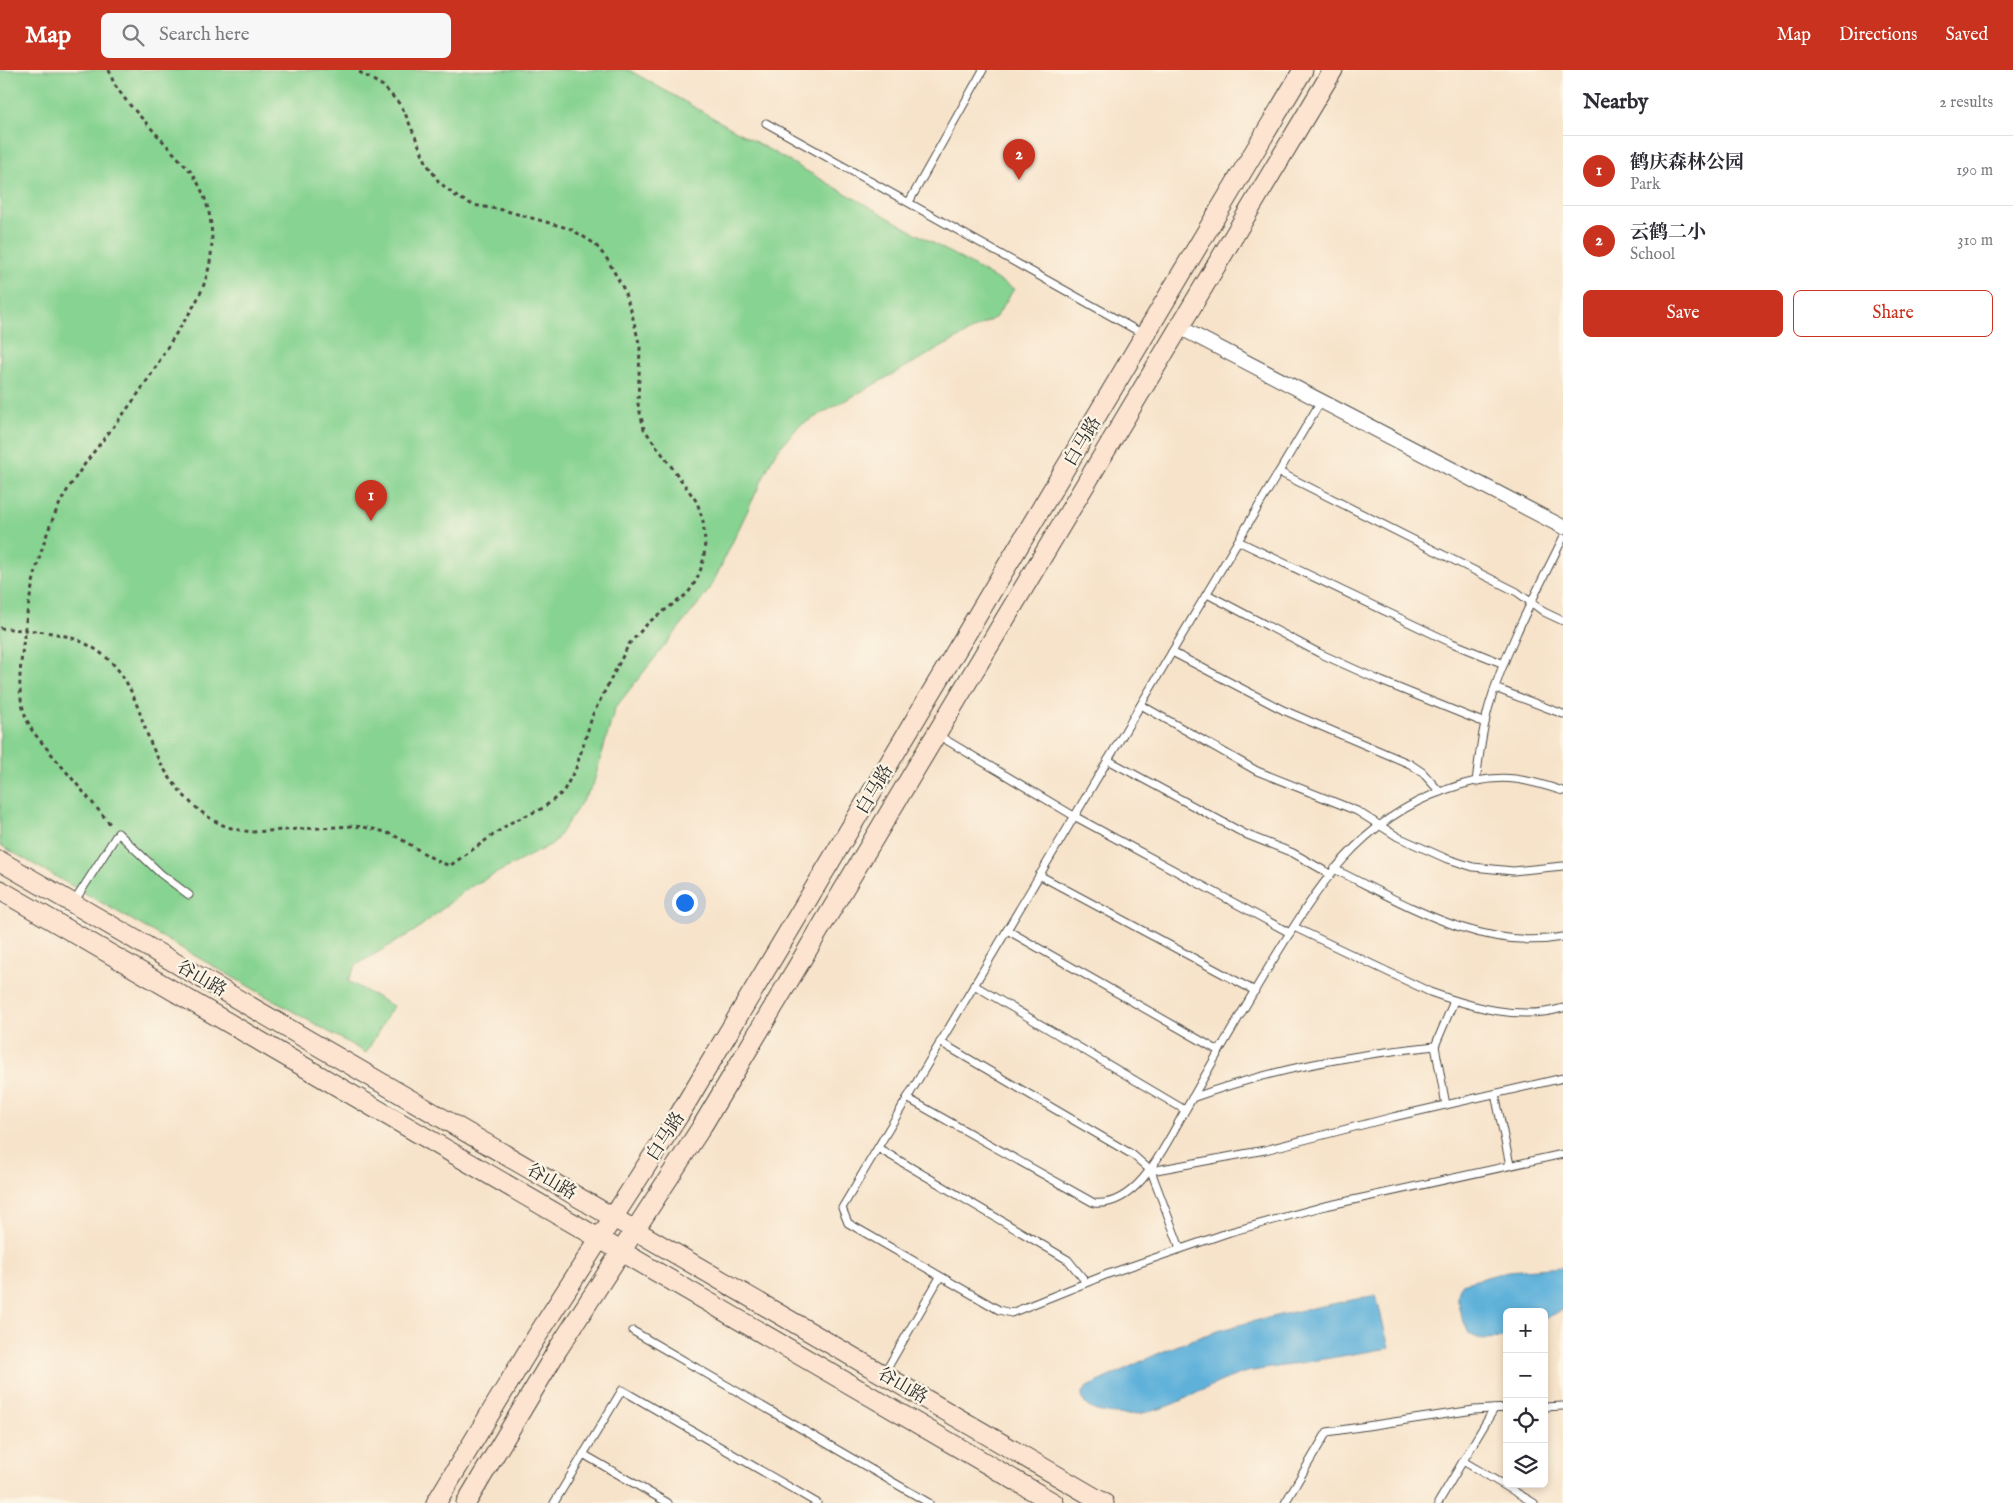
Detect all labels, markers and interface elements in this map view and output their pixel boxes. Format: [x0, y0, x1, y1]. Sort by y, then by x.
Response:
search box [101, 13, 451, 58]
text: Map [25, 20, 71, 51]
icon: search [119, 21, 147, 49]
text: Search here [159, 23, 250, 47]
text: Map [1777, 24, 1811, 47]
text: Directions [1839, 24, 1917, 47]
text: Saved [1945, 24, 1988, 47]
text: Nearby [1583, 89, 1648, 116]
text: 2 results [1939, 93, 1993, 113]
pin: 2 [1003, 139, 1035, 180]
text: 鹤庆森林公园 [1630, 151, 1744, 175]
text: 1 [1596, 161, 1602, 181]
text: 190 m [1956, 161, 1993, 181]
text: Park [1630, 175, 1660, 195]
text: 云鹤二小 [1630, 221, 1706, 245]
text: 2 [1595, 231, 1603, 251]
text: 310 m [1957, 231, 1993, 251]
text: School [1630, 245, 1675, 265]
button: Save [1583, 290, 1783, 337]
button: Share [1793, 290, 1993, 337]
street label: 白马路 [1060, 413, 1107, 471]
pin: 1 [355, 480, 387, 521]
street label: 白马路 [852, 761, 899, 819]
your location [672, 890, 698, 916]
street label: 谷山路 [172, 956, 230, 1003]
street label: 白马路 [642, 1108, 691, 1166]
street label: 谷山路 [522, 1159, 580, 1206]
map controls [1503, 1308, 1548, 1488]
button: + [1503, 1308, 1548, 1353]
button: − [1503, 1353, 1548, 1398]
street label: 谷山路 [873, 1363, 931, 1410]
button: locate [1503, 1398, 1548, 1443]
button: layers [1503, 1443, 1548, 1488]

